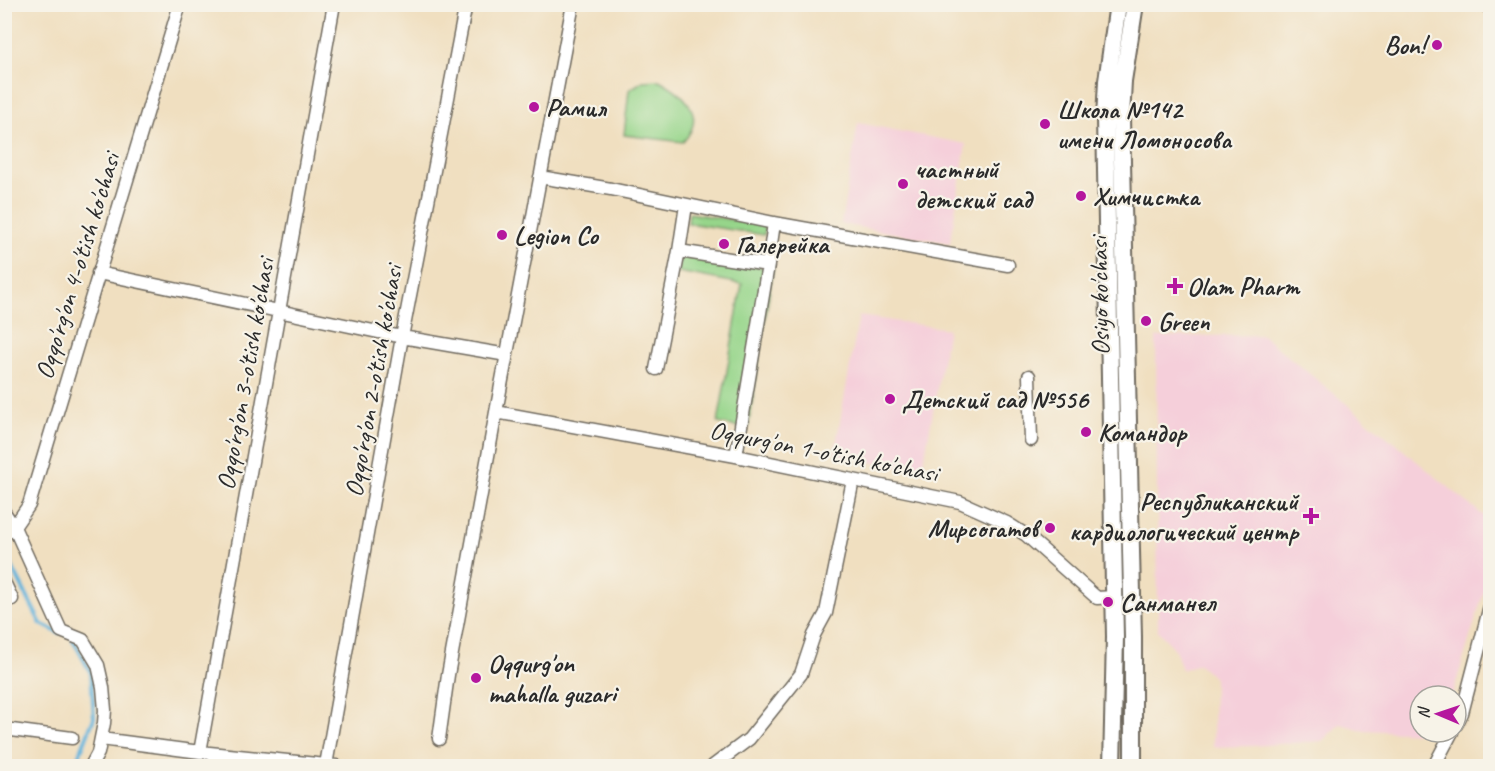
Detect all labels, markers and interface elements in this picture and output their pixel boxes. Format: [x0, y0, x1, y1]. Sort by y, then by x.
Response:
place label: Bon! [1385, 29, 1431, 62]
marker: Bon! [1430, 38, 1444, 52]
place label: Рамил [546, 91, 608, 124]
place label: Школа №142 имени Ломоносова [1057, 93, 1233, 156]
marker: Рамил [527, 100, 541, 114]
marker: Школа №142 имени Ломоносова [1038, 117, 1052, 131]
street label: Oqqo'rg'on 4-o'tish ko'chasi [27, 146, 128, 383]
place label: частный детский сад [915, 153, 1034, 216]
marker: частный детский сад [896, 177, 910, 191]
place label: Химчистка [1093, 180, 1202, 213]
marker: Химчистка [1074, 189, 1088, 203]
place label: Legion Co [514, 219, 599, 252]
marker: Legion Co [495, 228, 509, 242]
place label: Галерейка [736, 228, 831, 261]
street label: Osiyo ko'chasi [1082, 233, 1117, 356]
marker: Галерейка [717, 237, 731, 251]
street label: Oqqo'rg'on 3-o'tish ko'chasi [209, 253, 283, 492]
street label: Oqqo'rg'on 2-o'tish ko'chasi [337, 260, 411, 499]
place label: Olam Pharm [1187, 270, 1301, 303]
marker: Olam Pharm [1168, 279, 1182, 293]
place label: Green [1158, 305, 1211, 338]
marker: Green [1139, 314, 1153, 328]
place label: Детский сад №556 [902, 383, 1090, 416]
marker: Детский сад №556 [883, 392, 897, 406]
street label: Oqqurg'on 1-o'tish ko'chasi [707, 413, 944, 490]
place label: Командор [1098, 416, 1188, 449]
marker: Командор [1079, 425, 1093, 439]
place label: Республиканский кардиологический центр [1069, 485, 1300, 548]
marker: Республиканский кардиологический центр [1302, 507, 1320, 525]
place label: Мирсогатов [928, 512, 1042, 545]
marker: Мирсогатов [1043, 521, 1057, 535]
place label: Санманел [1120, 586, 1217, 619]
marker: Санманел [1101, 595, 1115, 609]
place label: Oqqurg'on mahalla guzari [488, 647, 620, 710]
marker: Oqqurg'on mahalla guzari [469, 671, 483, 685]
north arrow [1408, 684, 1468, 744]
text: N [1414, 705, 1434, 719]

